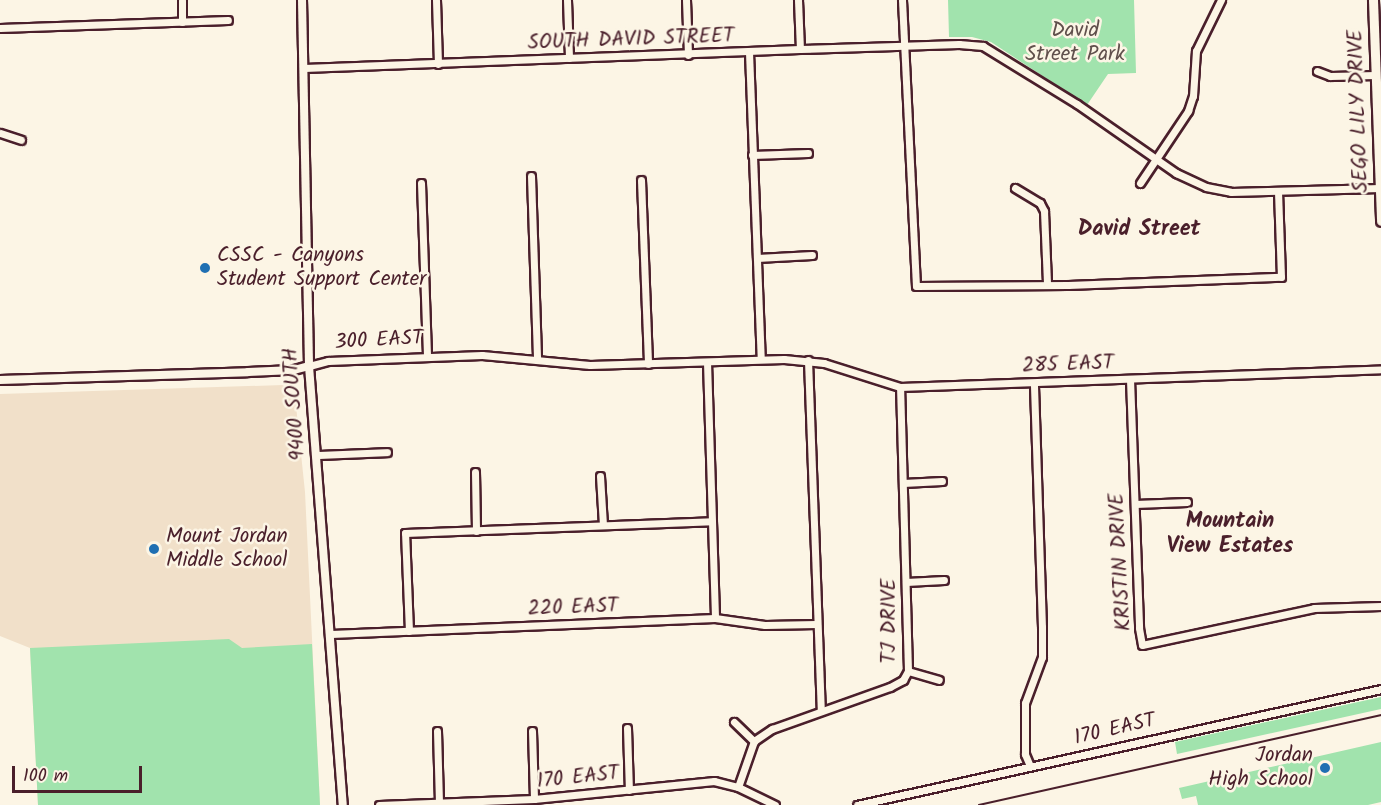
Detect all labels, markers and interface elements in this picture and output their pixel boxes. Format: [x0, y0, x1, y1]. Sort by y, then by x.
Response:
park label: David Street Park [1025, 18, 1125, 68]
street label: SOUTH DAVID STREET [527, 24, 735, 56]
street label: SEGO LILY DRIVE [1344, 29, 1374, 193]
district label: David Street [1078, 217, 1200, 243]
place label: CSSC - Canyons Student Support Center [217, 243, 426, 293]
marker: CSSC - Canyons Student Support Center [198, 261, 212, 275]
street label: 300 EAST [334, 326, 424, 356]
street label: 9400 SOUTH [278, 347, 312, 461]
street label: 285 EAST [1022, 351, 1114, 379]
street label: KRISTIN DRIVE [1105, 492, 1137, 632]
district label: Mountain View Estates [1167, 508, 1293, 560]
place label: Mount Jordan Middle School [166, 524, 288, 574]
marker: Mount Jordan Middle School [147, 542, 161, 556]
street label: TJ DRIVE [877, 578, 903, 664]
street label: 220 EAST [527, 594, 619, 622]
street label: 170 EAST [1072, 708, 1158, 752]
place label: Jordan High School [1208, 743, 1313, 793]
scale bar [15, 754, 146, 792]
street label: 170 EAST [536, 761, 620, 795]
marker: Jordan High School [1318, 761, 1332, 775]
text: 100 m [23, 762, 68, 791]

